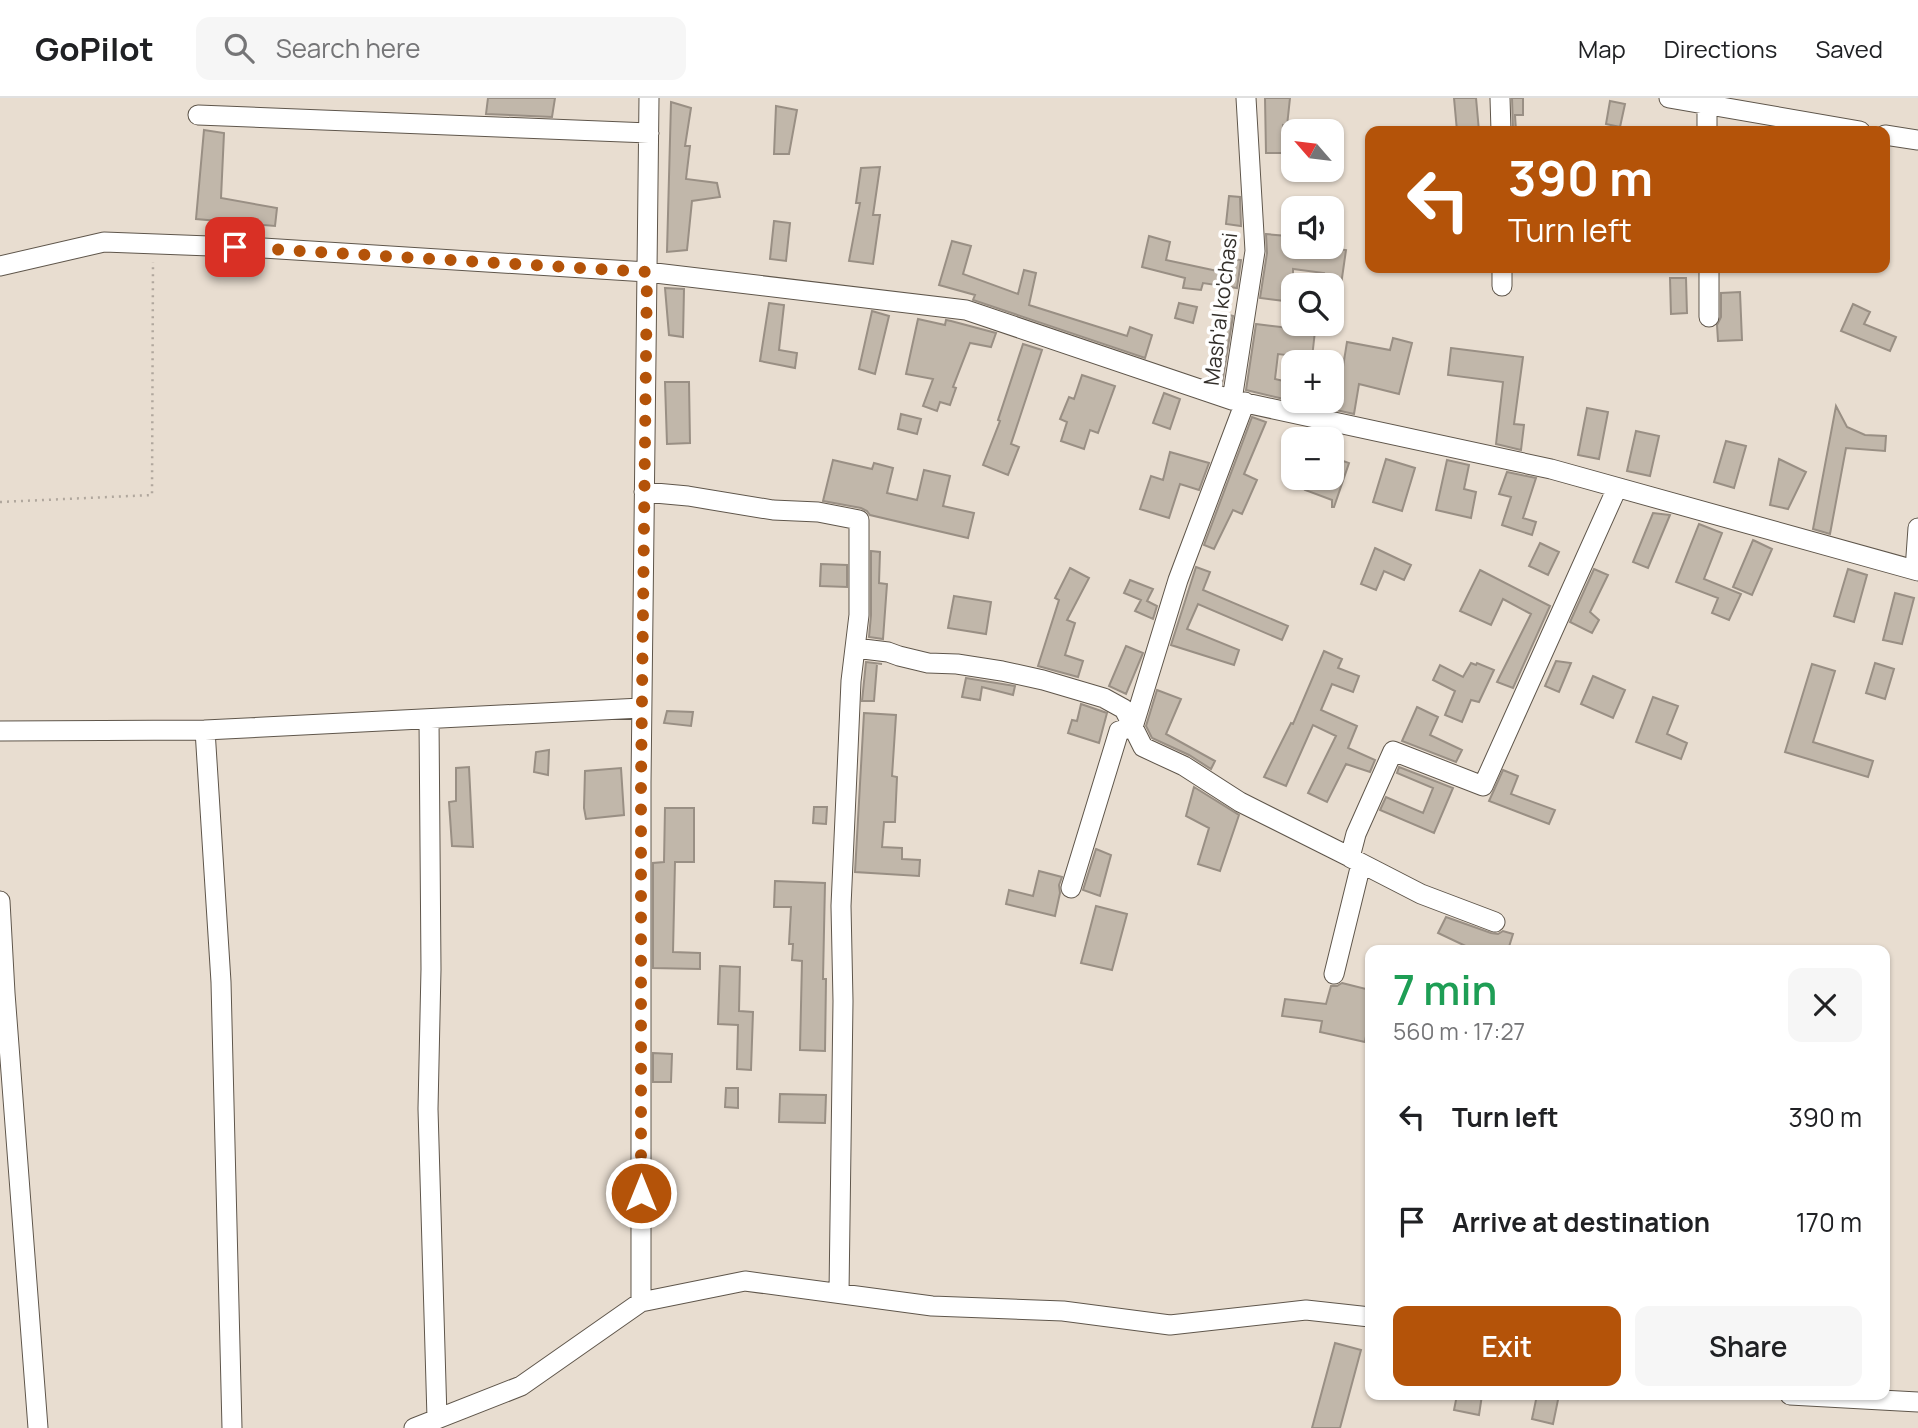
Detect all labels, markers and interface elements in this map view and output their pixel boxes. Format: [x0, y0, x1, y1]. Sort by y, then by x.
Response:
search box [196, 17, 686, 80]
text: GoPilot [35, 26, 154, 71]
icon: search [220, 29, 258, 67]
text: Search here [276, 30, 420, 66]
text: Map [1578, 32, 1626, 65]
text: Directions [1664, 32, 1777, 65]
text: Saved [1815, 32, 1883, 65]
north arrow [1281, 119, 1344, 182]
map controls [1281, 119, 1344, 490]
text: 390 m [1508, 144, 1653, 211]
icon: left [1393, 154, 1484, 245]
button: sound [1281, 196, 1344, 259]
text: Turn left [1508, 208, 1632, 252]
pin [205, 217, 265, 277]
icon: arrive [216, 228, 254, 266]
street label: Mash'al ko'chasi [1197, 231, 1243, 387]
button: search [1281, 273, 1344, 336]
button: + [1281, 350, 1344, 413]
button: − [1281, 427, 1344, 490]
text: 7 min [1393, 960, 1497, 1018]
button: close [1788, 968, 1862, 1042]
text: 560 m · 17:27 [1393, 1015, 1525, 1047]
icon: left [1393, 1098, 1431, 1136]
text: Turn left [1452, 1099, 1559, 1135]
text: 390 m [1788, 1099, 1862, 1135]
position arrow [604, 1156, 678, 1230]
icon: arrive [1393, 1203, 1431, 1241]
text: Arrive at destination [1452, 1204, 1710, 1240]
text: 170 m [1796, 1204, 1862, 1240]
button: Exit [1393, 1306, 1621, 1386]
button: Share [1635, 1306, 1862, 1386]

